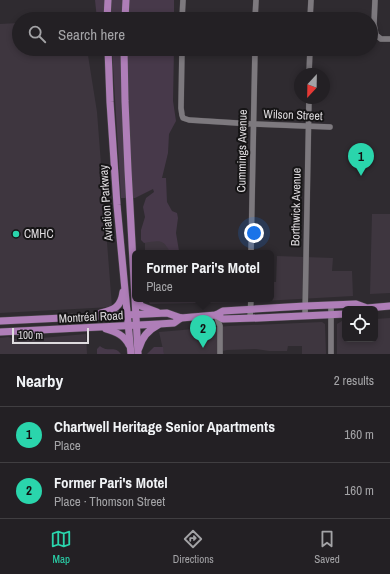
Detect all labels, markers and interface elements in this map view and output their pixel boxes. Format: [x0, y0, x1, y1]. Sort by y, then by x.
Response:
search box [12, 12, 378, 56]
icon: search [26, 23, 48, 45]
text: Search here [58, 24, 125, 45]
north arrow [294, 68, 330, 104]
street label: Wilson Street [263, 106, 323, 124]
street label: Cummings Avenue [233, 109, 251, 193]
pin: 1 [348, 143, 374, 176]
street label: Aviation Parkway [95, 164, 117, 243]
street label: Borthwick Avenue [287, 168, 305, 246]
your location [244, 223, 264, 243]
place label: CMHC [24, 226, 54, 242]
marker: CMHC [11, 229, 21, 239]
popup [132, 250, 274, 302]
text: Former Pari's Motel [146, 257, 260, 278]
text: Place [146, 278, 173, 295]
map controls [342, 306, 378, 342]
button: locate [342, 306, 378, 342]
street label: Montréal Road [58, 307, 124, 327]
pin: 2 [190, 315, 216, 348]
scale bar [12, 326, 89, 345]
text: 100 m [18, 328, 43, 342]
text: Nearby [16, 369, 63, 392]
text: 2 results [334, 372, 374, 389]
text: Chartwell Heritage Senior Apartments [54, 416, 275, 437]
text: 1 [26, 426, 32, 443]
text: 160 m [344, 426, 374, 443]
text: Place [54, 437, 81, 454]
text: Former Pari's Motel [54, 472, 168, 493]
text: 2 [26, 482, 32, 499]
text: 160 m [344, 482, 374, 499]
text: Place · Thomson Street [54, 493, 165, 510]
tab: Map [50, 528, 72, 566]
tab: Directions [173, 528, 214, 566]
tab: Saved [314, 528, 340, 566]

